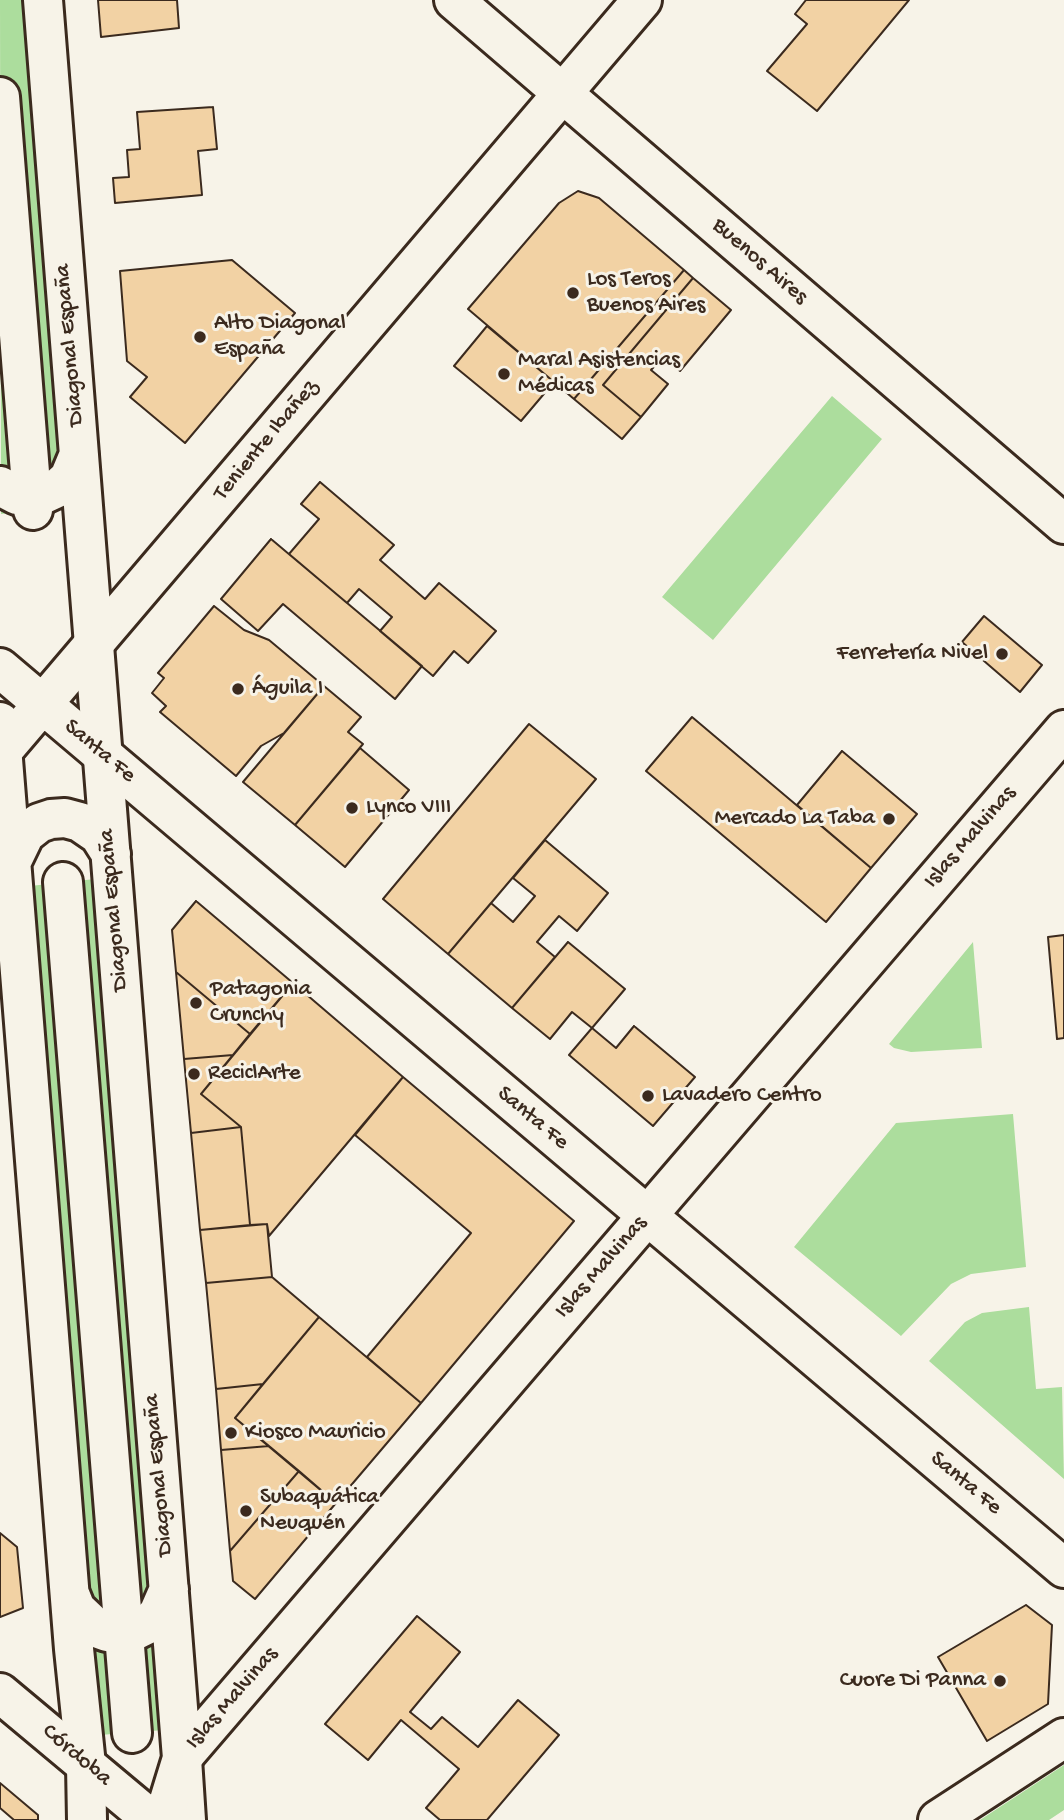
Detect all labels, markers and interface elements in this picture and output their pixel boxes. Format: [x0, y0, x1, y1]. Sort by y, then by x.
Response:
street label: Buenos Aires [705, 213, 813, 311]
street label: Diagonal España [50, 263, 92, 427]
place label: Los Teros Buenos Aires [587, 266, 705, 320]
marker: Los Teros Buenos Aires [565, 285, 581, 301]
place label: Alto Diagonal España [214, 310, 346, 364]
marker: Alto Diagonal España [192, 329, 208, 345]
place label: Maral Asistencias Médicas [518, 347, 680, 401]
marker: Maral Asistencias Médicas [496, 366, 512, 382]
street label: Teniente Ibañez [208, 375, 326, 507]
place label: Ferretería Nivel [837, 640, 988, 668]
marker: Ferretería Nivel [994, 646, 1010, 662]
place label: Águila I [252, 675, 323, 703]
marker: Águila I [230, 681, 246, 697]
street label: Santa Fe [57, 714, 141, 790]
street label: Islas Malvinas [919, 781, 1023, 895]
place label: Lynco VIII [366, 794, 451, 822]
marker: Lynco VIII [344, 800, 360, 816]
place label: Mercado La Taba [714, 805, 875, 833]
marker: Mercado La Taba [881, 811, 897, 827]
street label: Diagonal España [94, 828, 136, 992]
place label: Patagonia Crunchy [210, 976, 311, 1030]
marker: Patagonia Crunchy [188, 995, 204, 1011]
place label: ReciclArte [208, 1060, 301, 1088]
marker: ReciclArte [186, 1066, 202, 1082]
street label: Santa Fe [490, 1081, 574, 1157]
place label: Lavadero Centro [662, 1082, 822, 1110]
marker: Lavadero Centro [640, 1088, 656, 1104]
street label: Islas Malvinas [550, 1211, 654, 1325]
street label: Diagonal España [139, 1393, 181, 1557]
place label: Kiosco Mauricio [245, 1419, 386, 1447]
marker: Kiosco Mauricio [223, 1425, 239, 1441]
street label: Santa Fe [923, 1446, 1007, 1522]
place label: Subaquática Neuquén [260, 1484, 379, 1538]
marker: Subaquática Neuquén [238, 1503, 254, 1519]
street label: Islas Malvinas [181, 1642, 285, 1756]
place label: Cuore Di Panna [840, 1667, 986, 1695]
marker: Cuore Di Panna [992, 1673, 1008, 1689]
street label: Córdoba [35, 1719, 117, 1793]

